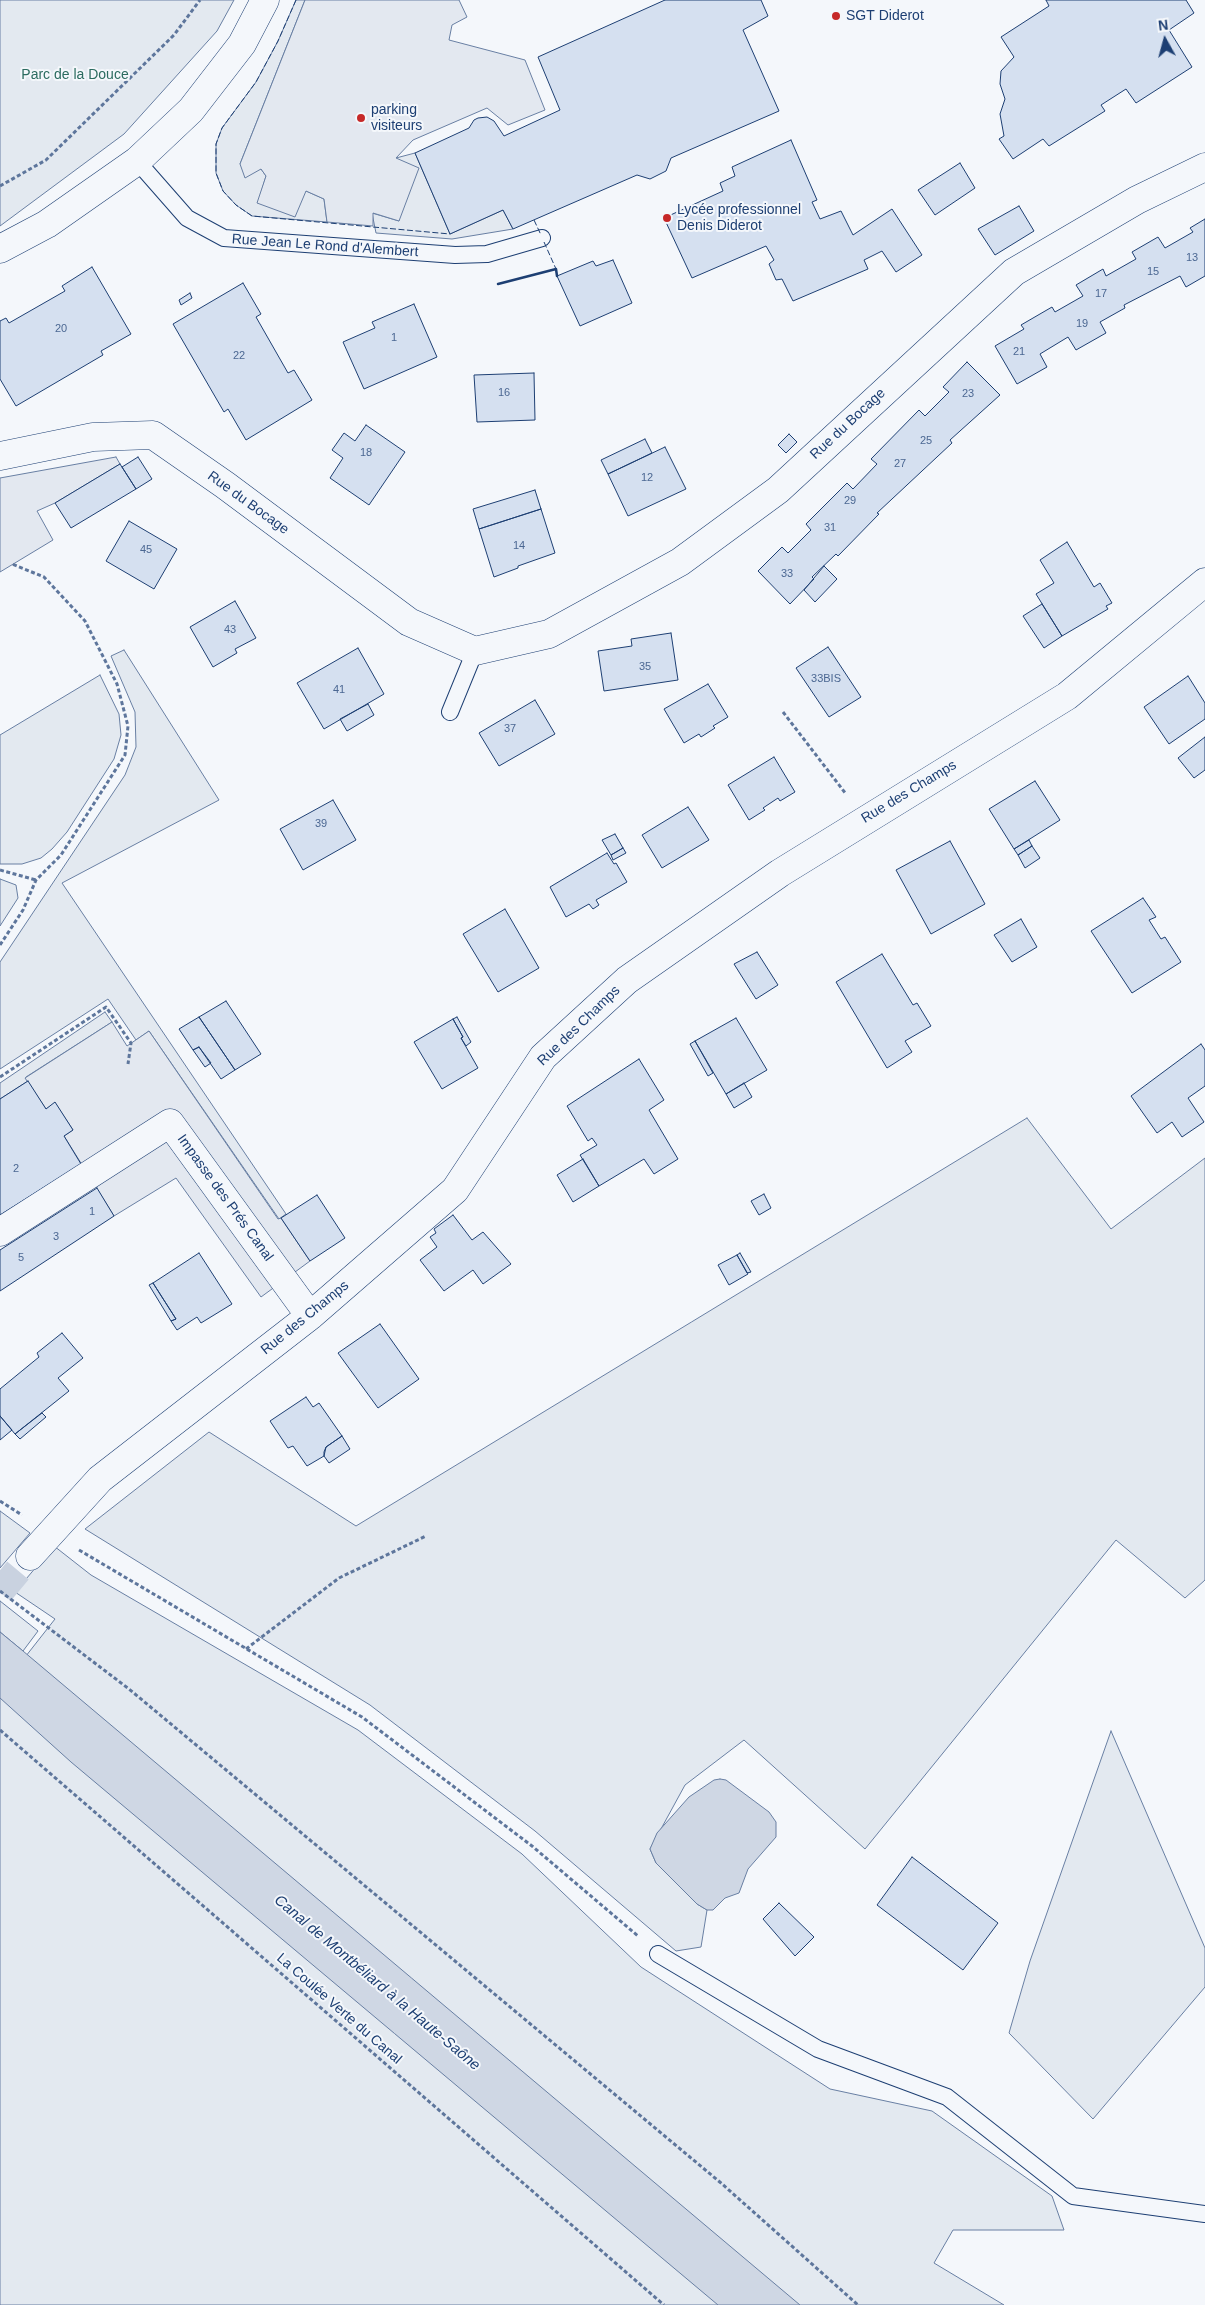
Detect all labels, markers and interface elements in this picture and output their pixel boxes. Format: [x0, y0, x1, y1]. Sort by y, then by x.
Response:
place label: SGT Diderot [846, 8, 924, 24]
marker: SGT Diderot [830, 10, 842, 22]
north arrow [1140, 15, 1190, 65]
text: N [1157, 17, 1169, 34]
park label: Parc de la Douce [21, 67, 129, 83]
place label: parking visiteurs [371, 102, 422, 134]
marker: parking visiteurs [355, 112, 367, 124]
place label: Lycée professionnel Denis Diderot [677, 202, 801, 234]
marker: Lycée professionnel Denis Diderot [661, 212, 673, 224]
street label: Rue Jean Le Rond d'Alembert [231, 231, 419, 261]
house number: 13 [1186, 251, 1198, 265]
house number: 15 [1147, 265, 1159, 279]
house number: 17 [1095, 287, 1107, 301]
house number: 19 [1076, 317, 1088, 331]
house number: 20 [55, 322, 67, 336]
house number: 1 [391, 331, 397, 345]
house number: 21 [1013, 345, 1025, 359]
house number: 22 [233, 349, 245, 363]
street label: Rue du Bocage [807, 385, 889, 463]
house number: 16 [498, 386, 510, 400]
house number: 23 [962, 387, 974, 401]
house number: 25 [920, 434, 932, 448]
house number: 18 [360, 446, 372, 460]
house number: 27 [894, 457, 906, 471]
street label: Rue du Bocage [204, 468, 292, 538]
house number: 12 [641, 471, 653, 485]
house number: 29 [844, 494, 856, 508]
house number: 31 [824, 521, 836, 535]
house number: 14 [513, 539, 525, 553]
house number: 45 [140, 543, 152, 557]
house number: 33 [781, 567, 793, 581]
house number: 43 [224, 623, 236, 637]
house number: 35 [639, 660, 651, 674]
house number: 33BIS [811, 672, 841, 686]
house number: 41 [333, 683, 345, 697]
house number: 37 [504, 722, 516, 736]
street label: Rue des Champs [858, 757, 960, 827]
house number: 39 [315, 817, 327, 831]
street label: Rue des Champs [534, 982, 624, 1070]
street label: Impasse des Prés Canal [173, 1131, 277, 1265]
house number: 2 [13, 1162, 19, 1176]
house number: 1 [89, 1205, 95, 1219]
house number: 3 [53, 1230, 59, 1244]
house number: 5 [18, 1251, 24, 1265]
street label: Rue des Champs [258, 1277, 352, 1359]
water label: Canal de Montbéliard à la Haute-Saône [270, 1891, 484, 2075]
street label: La Coulée Verte du Canal [273, 1950, 405, 2068]

